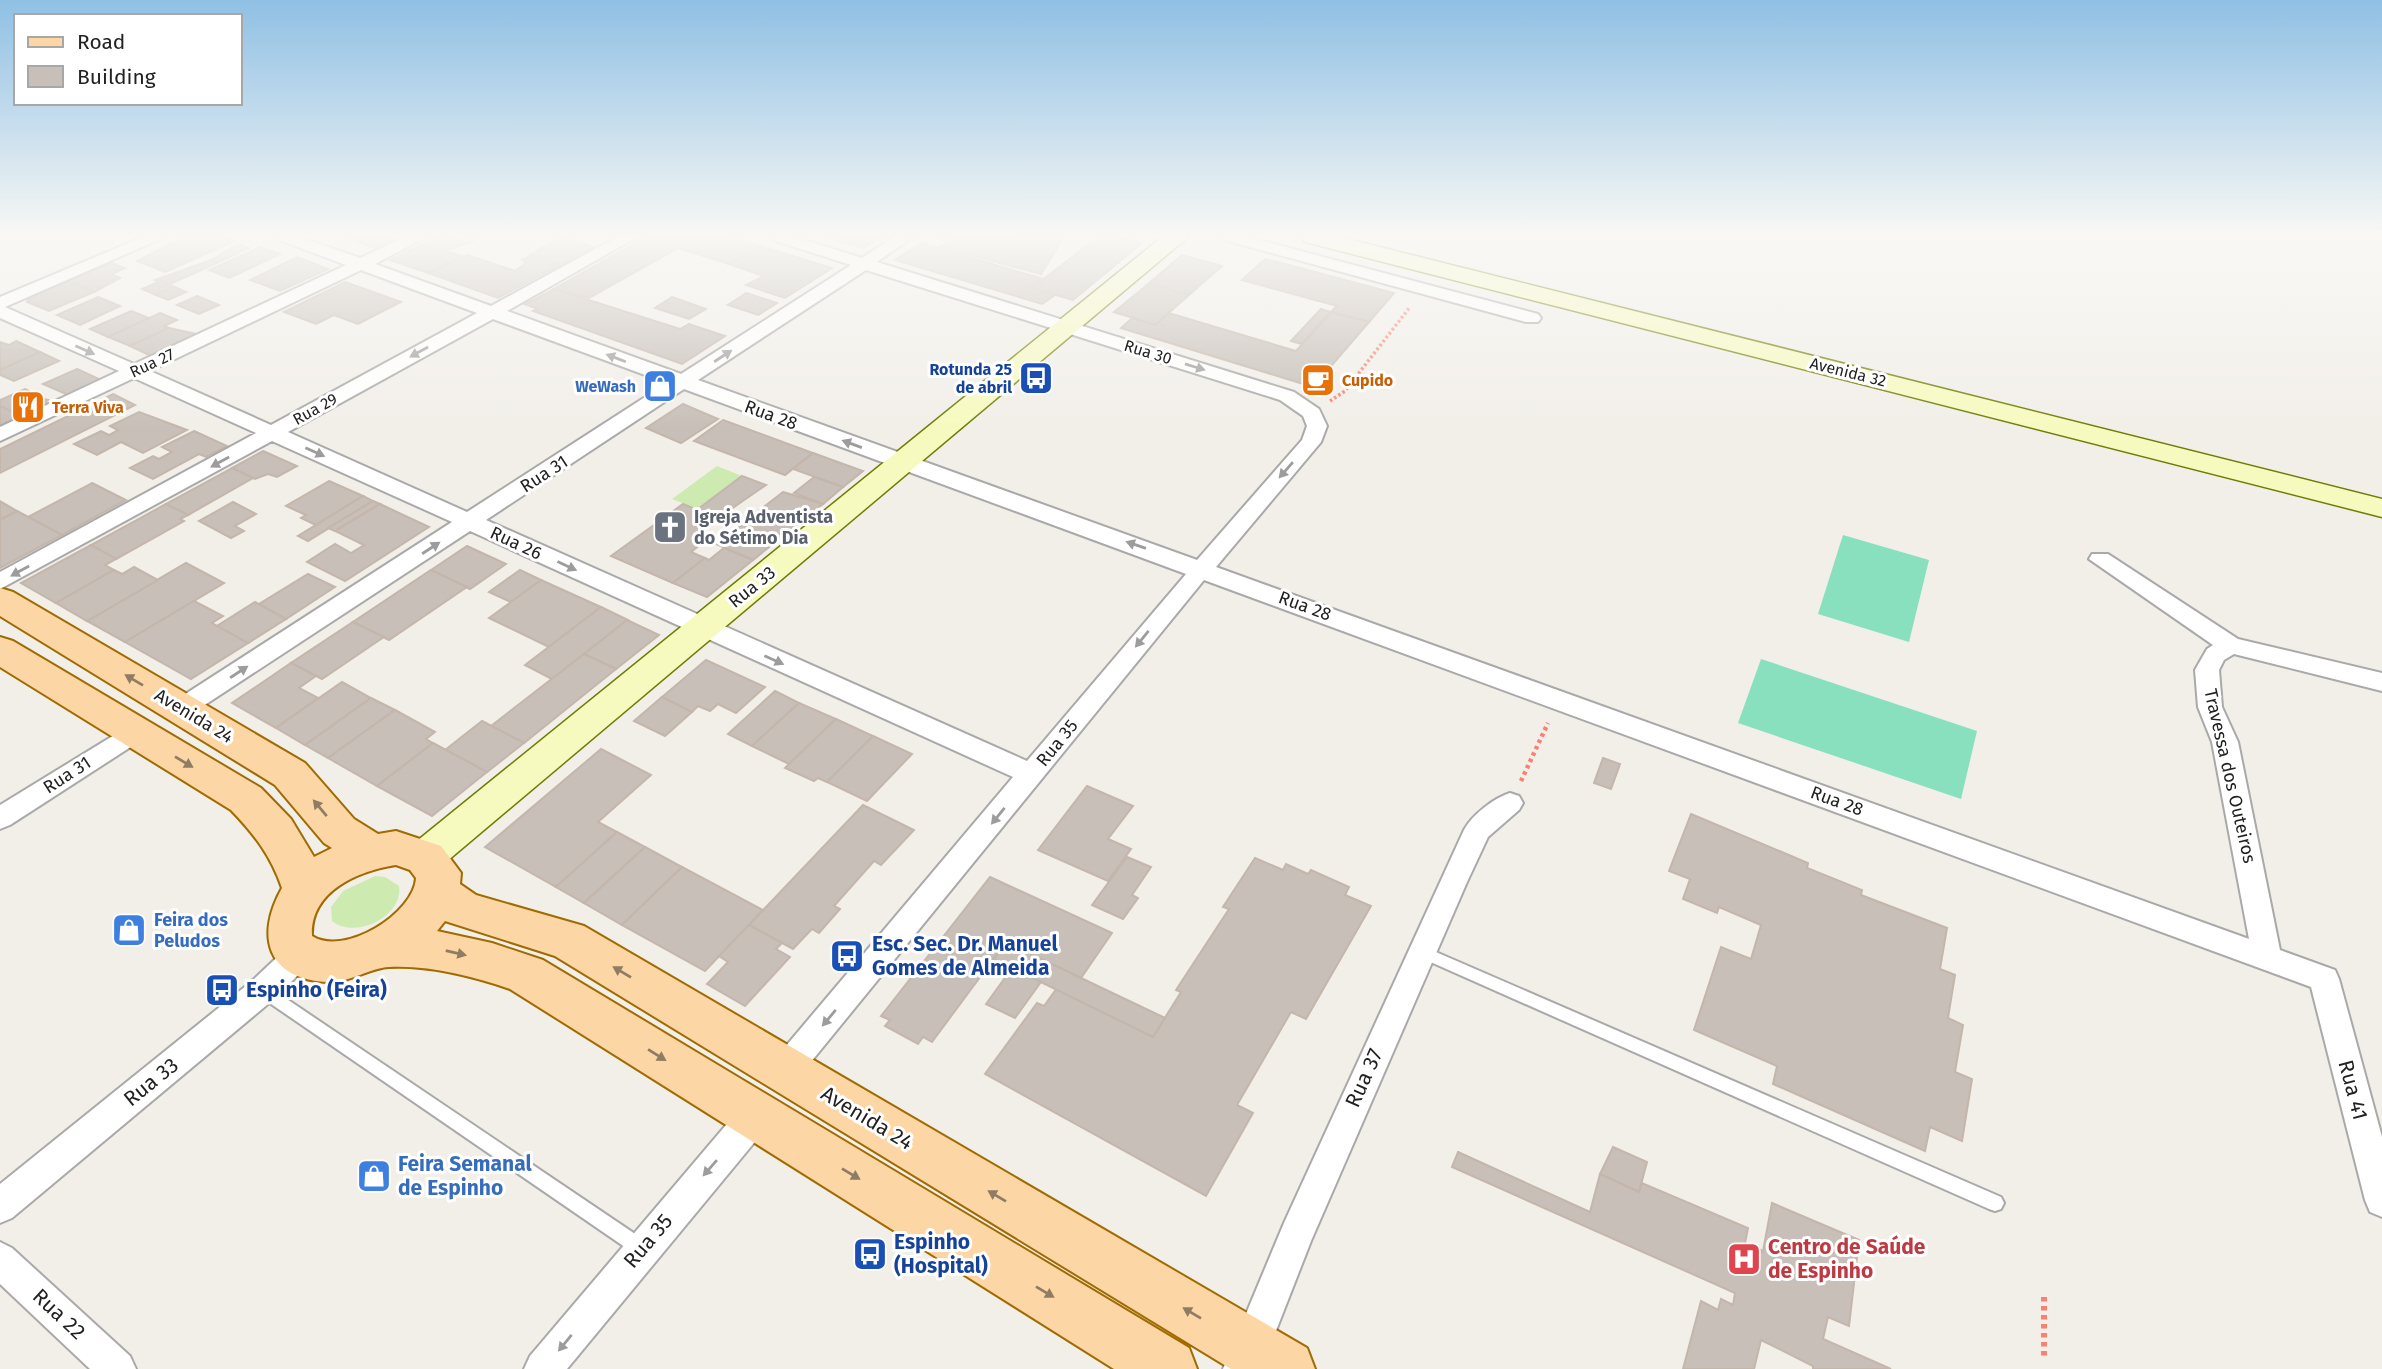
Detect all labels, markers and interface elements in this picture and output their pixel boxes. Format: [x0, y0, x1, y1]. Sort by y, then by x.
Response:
legend [14, 14, 242, 105]
text: Road [77, 29, 125, 55]
text: Building [77, 64, 156, 90]
street label: Rua 30 [1122, 336, 1174, 368]
street label: Rua 27 [127, 344, 177, 382]
one-way arrow [74, 345, 95, 356]
one-way arrow [409, 346, 429, 358]
one-way arrow [713, 350, 733, 363]
one-way arrow [605, 352, 626, 363]
street label: Avenida 32 [1808, 353, 1888, 391]
bus stop icon: Rotunda 25 de abril [1017, 359, 1055, 397]
place label: Rotunda 25 de abril [929, 360, 1012, 397]
cafe icon: Cupido [1299, 361, 1337, 399]
one-way arrow [1185, 363, 1206, 373]
shop icon: WeWash [641, 367, 679, 405]
place label: Cupido [1342, 371, 1393, 390]
place label: WeWash [575, 377, 636, 396]
restaurant icon: Terra Viva [9, 388, 47, 426]
street label: Rua 29 [289, 389, 341, 429]
street label: Rua 28 [742, 395, 801, 435]
place label: Terra Viva [52, 398, 124, 417]
one-way arrow [842, 439, 863, 450]
one-way arrow [305, 446, 325, 458]
street label: Rua 31 [516, 451, 572, 497]
one-way arrow [210, 456, 230, 467]
one-way arrow [1279, 461, 1294, 478]
place label: Igreja Adventista do Sétimo Dia [694, 506, 833, 549]
church icon: Igreja Adventista do Sétimo Dia [651, 508, 689, 546]
street label: Rua 26 [487, 522, 545, 564]
one-way arrow [1126, 539, 1147, 550]
one-way arrow [421, 542, 440, 555]
one-way arrow [557, 560, 577, 572]
street label: Rua 33 [724, 561, 780, 613]
one-way arrow [11, 565, 30, 577]
street label: Rua 28 [1276, 586, 1335, 626]
one-way arrow [1134, 630, 1149, 648]
one-way arrow [764, 654, 785, 665]
one-way arrow [230, 665, 249, 678]
one-way arrow [124, 674, 143, 686]
street label: Avenida 24 [151, 684, 238, 748]
street label: Travessa dos Outeiros [2199, 687, 2261, 865]
street label: Rua 35 [1031, 715, 1083, 771]
street label: Rua 31 [39, 752, 95, 798]
one-way arrow [174, 755, 193, 768]
street label: Rua 28 [1808, 781, 1867, 821]
one-way arrow [313, 799, 328, 816]
one-way arrow [991, 807, 1006, 824]
place label: Feira dos Peludos [154, 909, 228, 952]
shop icon: Feira dos Peludos [110, 911, 148, 949]
place label: Esc. Sec. Dr. Manuel Gomes de Almeida [872, 931, 1058, 981]
bus stop icon: Esc. Sec. Dr. Manuel Gomes de Almeida [828, 937, 866, 975]
one-way arrow [445, 947, 467, 958]
one-way arrow [612, 965, 631, 978]
bus stop icon: Espinho (Feira) [203, 971, 241, 1009]
place label: Espinho (Feira) [246, 977, 387, 1003]
one-way arrow [822, 1009, 837, 1026]
street label: Rua 37 [1340, 1045, 1388, 1111]
one-way arrow [647, 1049, 666, 1062]
street label: Rua 33 [118, 1052, 184, 1112]
street label: Rua 41 [2333, 1057, 2373, 1123]
street label: Avenida 24 [816, 1080, 918, 1156]
place label: Feira Semanal de Espinho [398, 1151, 532, 1201]
shop icon: Feira Semanal de Espinho [355, 1157, 393, 1195]
one-way arrow [702, 1159, 718, 1177]
one-way arrow [841, 1168, 860, 1180]
one-way arrow [987, 1190, 1006, 1202]
street label: Rua 35 [618, 1209, 678, 1273]
place label: Espinho (Hospital) [894, 1229, 988, 1279]
place label: Centro de Saúde de Espinho [1768, 1234, 1926, 1284]
bus stop icon: Espinho (Hospital) [851, 1235, 889, 1273]
hospital icon: Centro de Saúde de Espinho [1725, 1240, 1763, 1278]
street label: Rua 22 [27, 1283, 91, 1345]
one-way arrow [1036, 1285, 1055, 1298]
one-way arrow [1182, 1307, 1201, 1319]
one-way arrow [557, 1333, 572, 1351]

